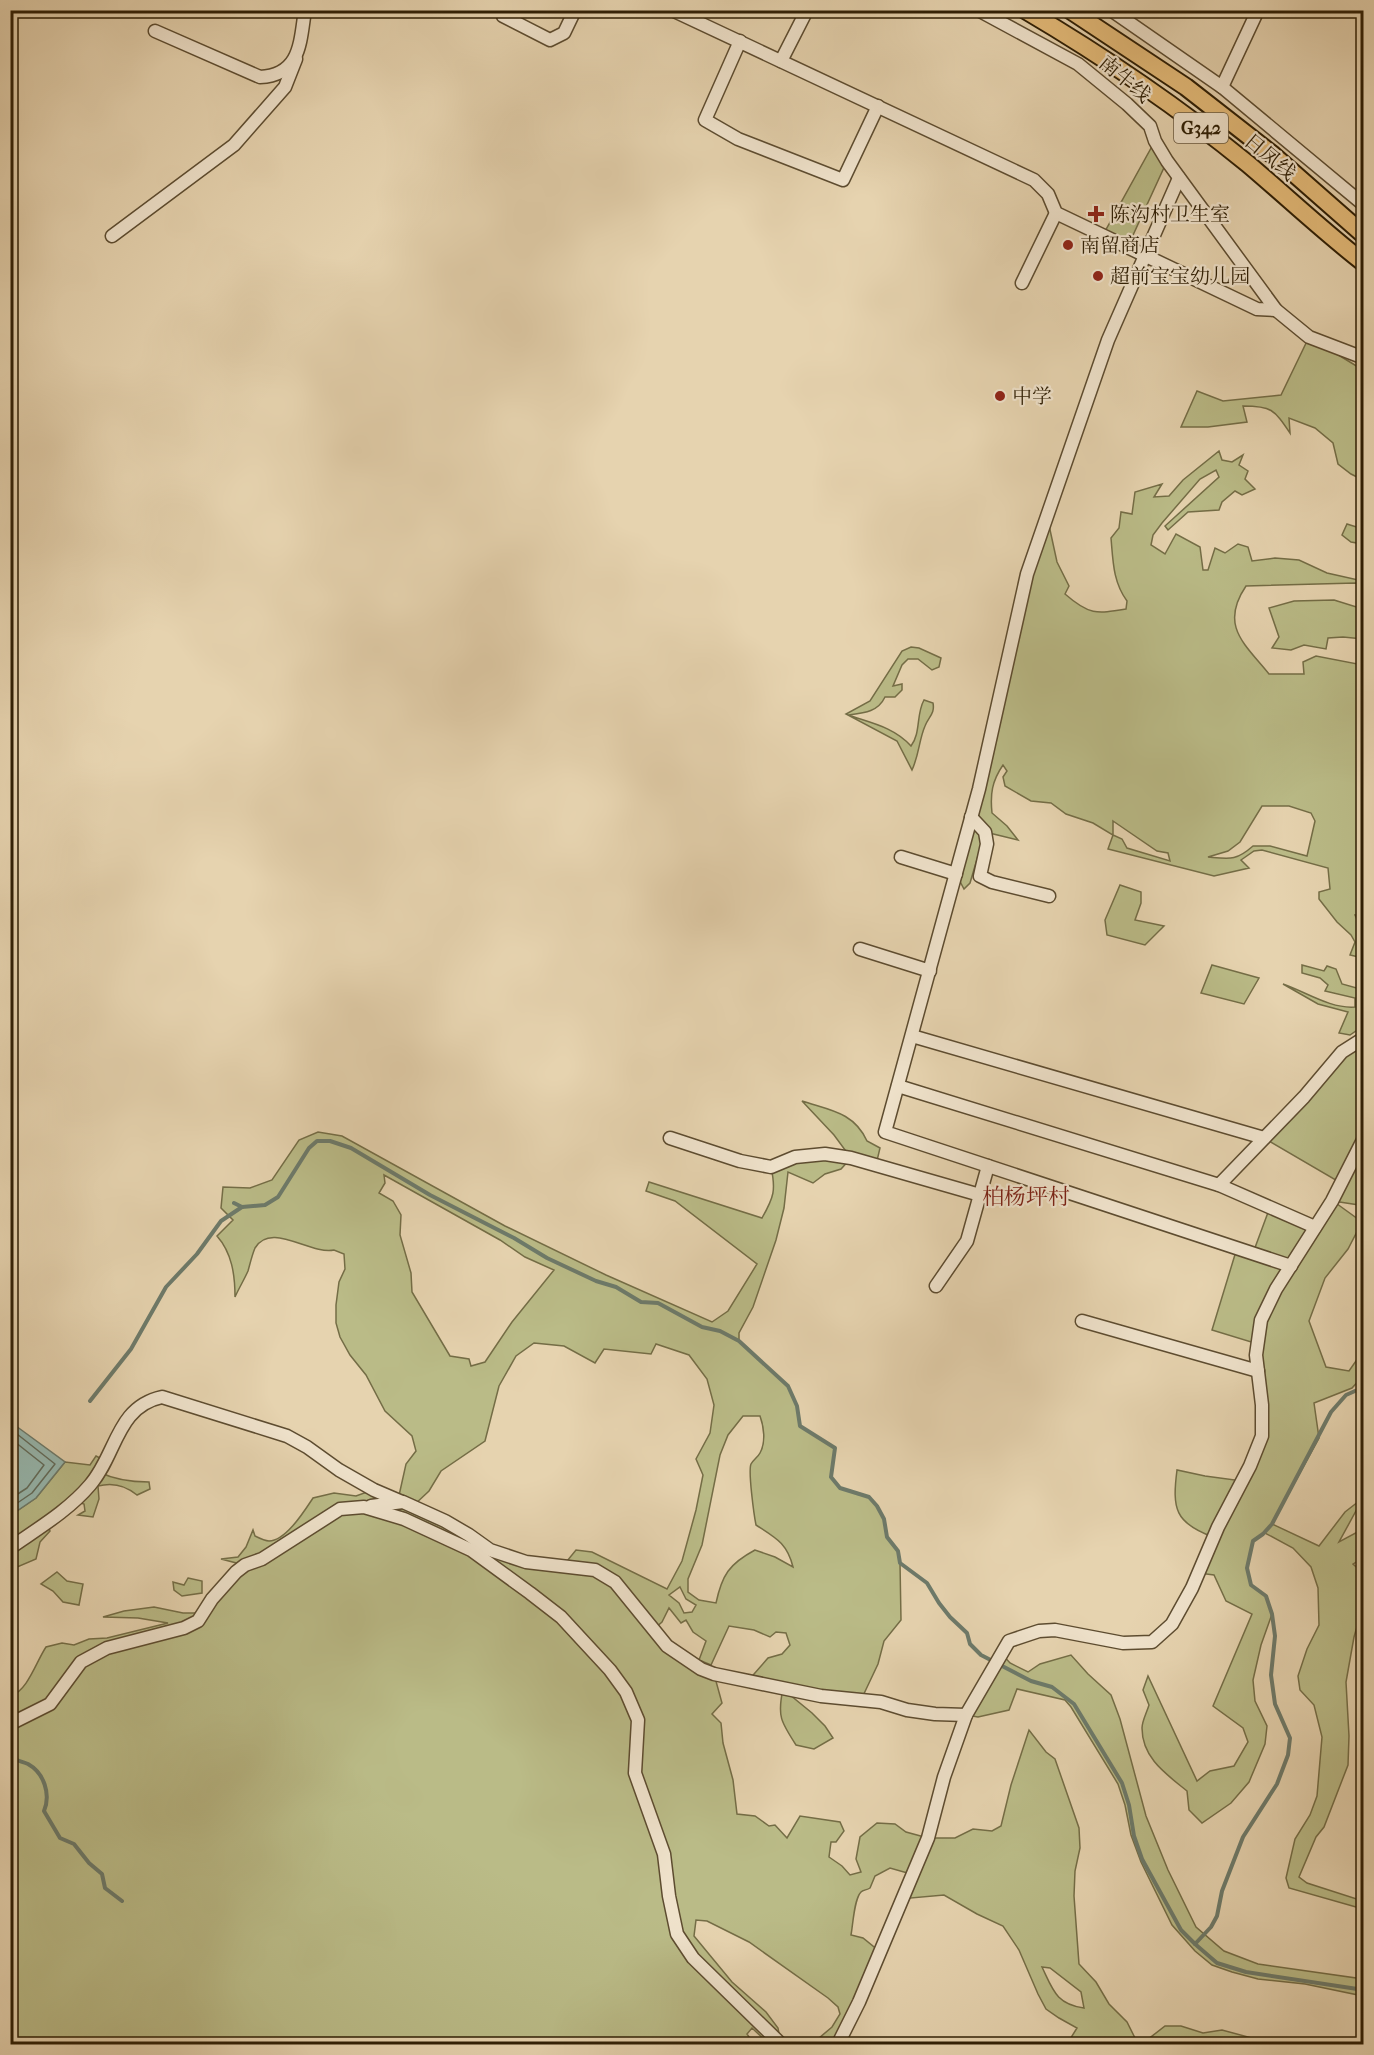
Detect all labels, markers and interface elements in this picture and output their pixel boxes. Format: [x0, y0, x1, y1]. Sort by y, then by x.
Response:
street label: 南牛线 [1095, 51, 1155, 107]
road number: G342 [1174, 113, 1228, 143]
street label: 日凤线 [1240, 129, 1300, 185]
place label: 陈沟村卫生室 [1110, 203, 1230, 226]
marker: 陈沟村卫生室 [1087, 205, 1105, 223]
place label: 南留商店 [1080, 234, 1160, 257]
marker: 南留商店 [1061, 238, 1075, 252]
place label: 超前宝宝幼儿园 [1110, 265, 1250, 288]
marker: 超前宝宝幼儿园 [1091, 269, 1105, 283]
place label: 中学 [1012, 385, 1052, 408]
marker: 中学 [993, 389, 1007, 403]
district label: 柏杨坪村 [982, 1184, 1070, 1210]

